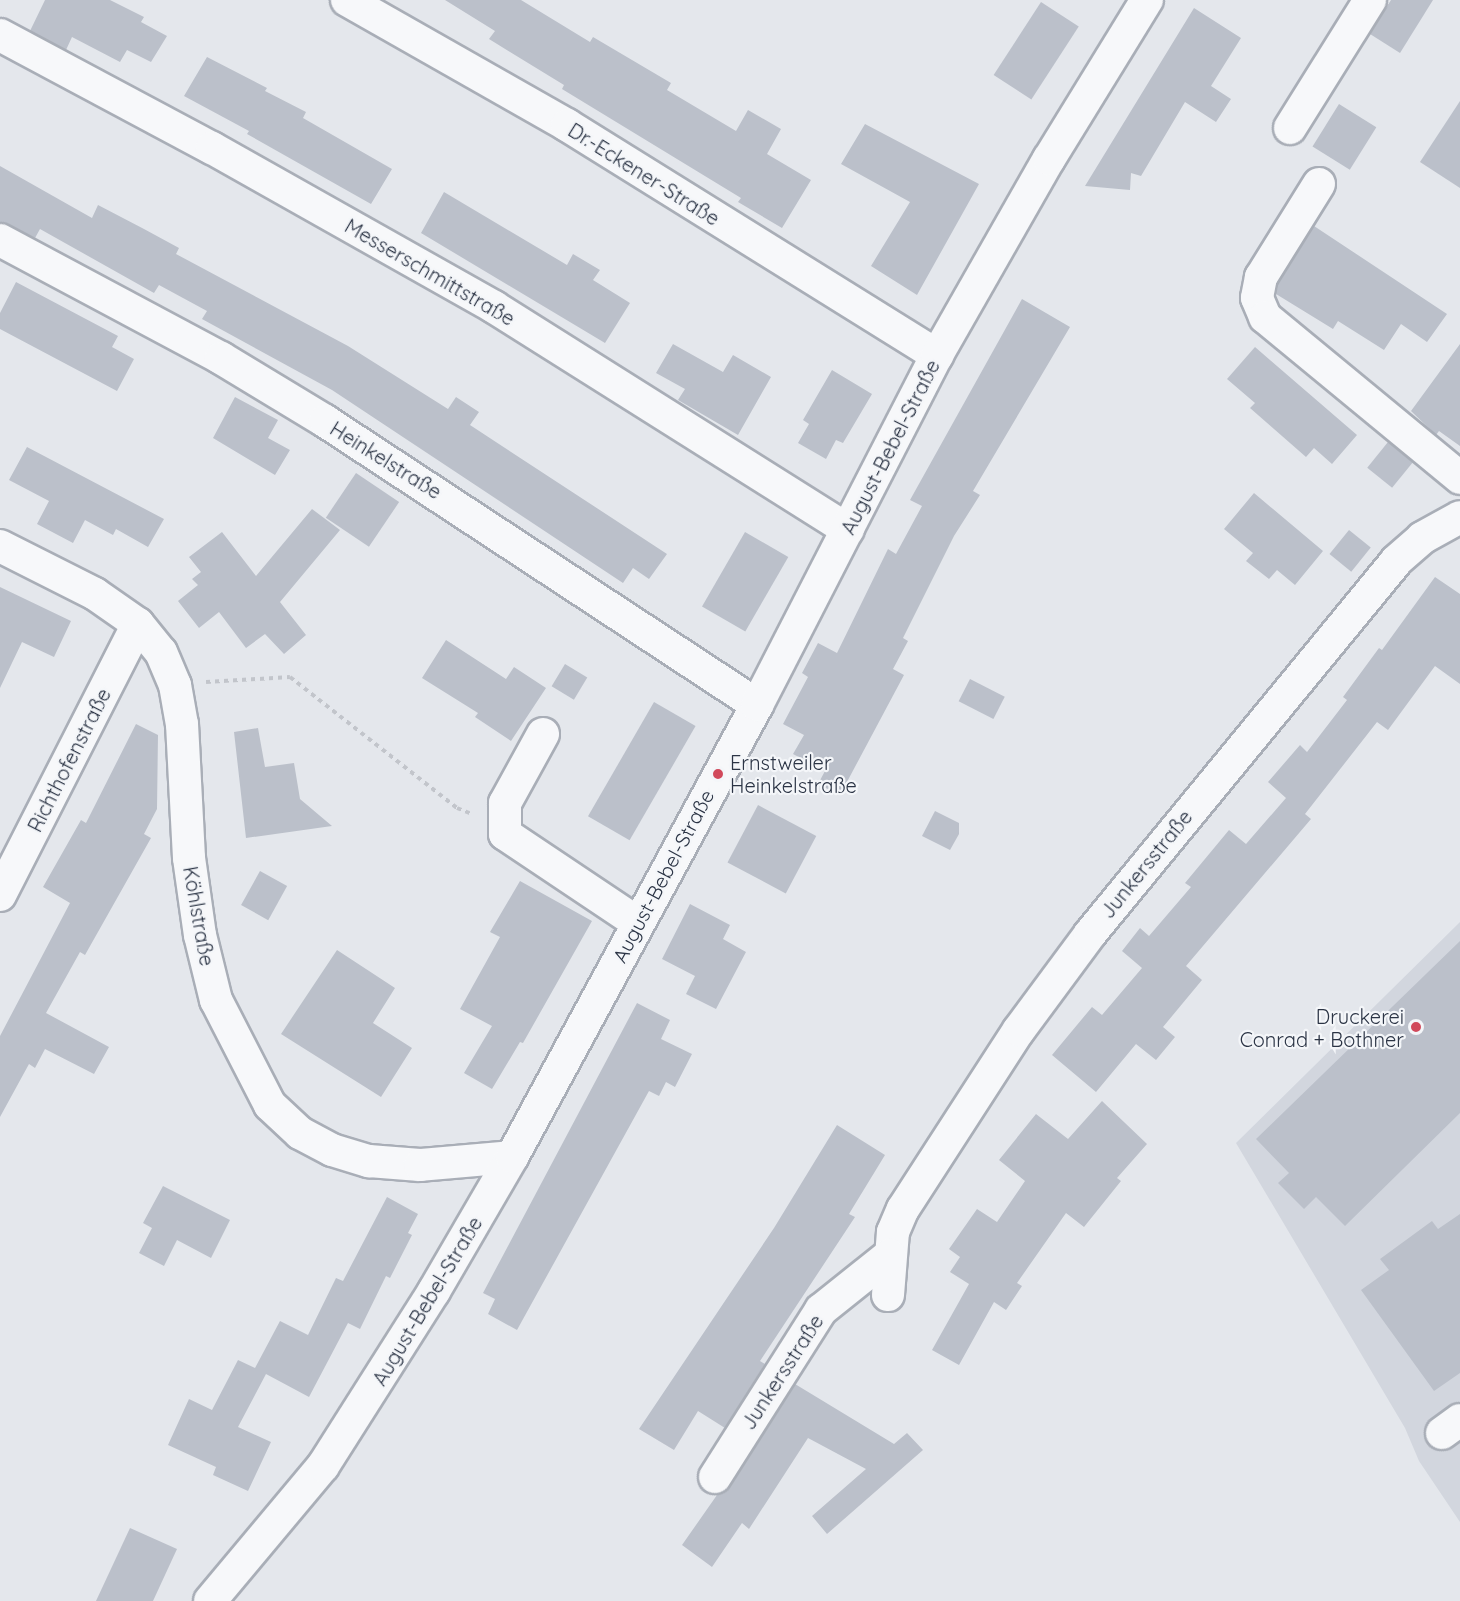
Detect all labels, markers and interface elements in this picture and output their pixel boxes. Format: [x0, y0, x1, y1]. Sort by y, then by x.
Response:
street label: Dr.-Eckener-Straße [564, 118, 724, 230]
street label: Messerschmittstraße [341, 214, 519, 330]
street label: August-Bebel-Straße [836, 356, 944, 538]
street label: Heinkelstraße [326, 416, 446, 504]
street label: Richthofenstraße [22, 684, 116, 836]
place label: Ernstweiler Heinkelstraße [730, 750, 857, 797]
marker: Ernstweiler Heinkelstraße [711, 767, 725, 781]
street label: August-Bebel-Straße [607, 785, 719, 967]
street label: Junkersstraße [1095, 805, 1197, 923]
street label: Köhlstraße [178, 864, 220, 968]
place label: Druckerei Conrad + Bothner [1240, 1004, 1404, 1051]
marker: Druckerei Conrad + Bothner [1409, 1020, 1423, 1034]
street label: August-Bebel-Straße [367, 1212, 487, 1390]
street label: Junkersstraße [736, 1310, 828, 1434]

